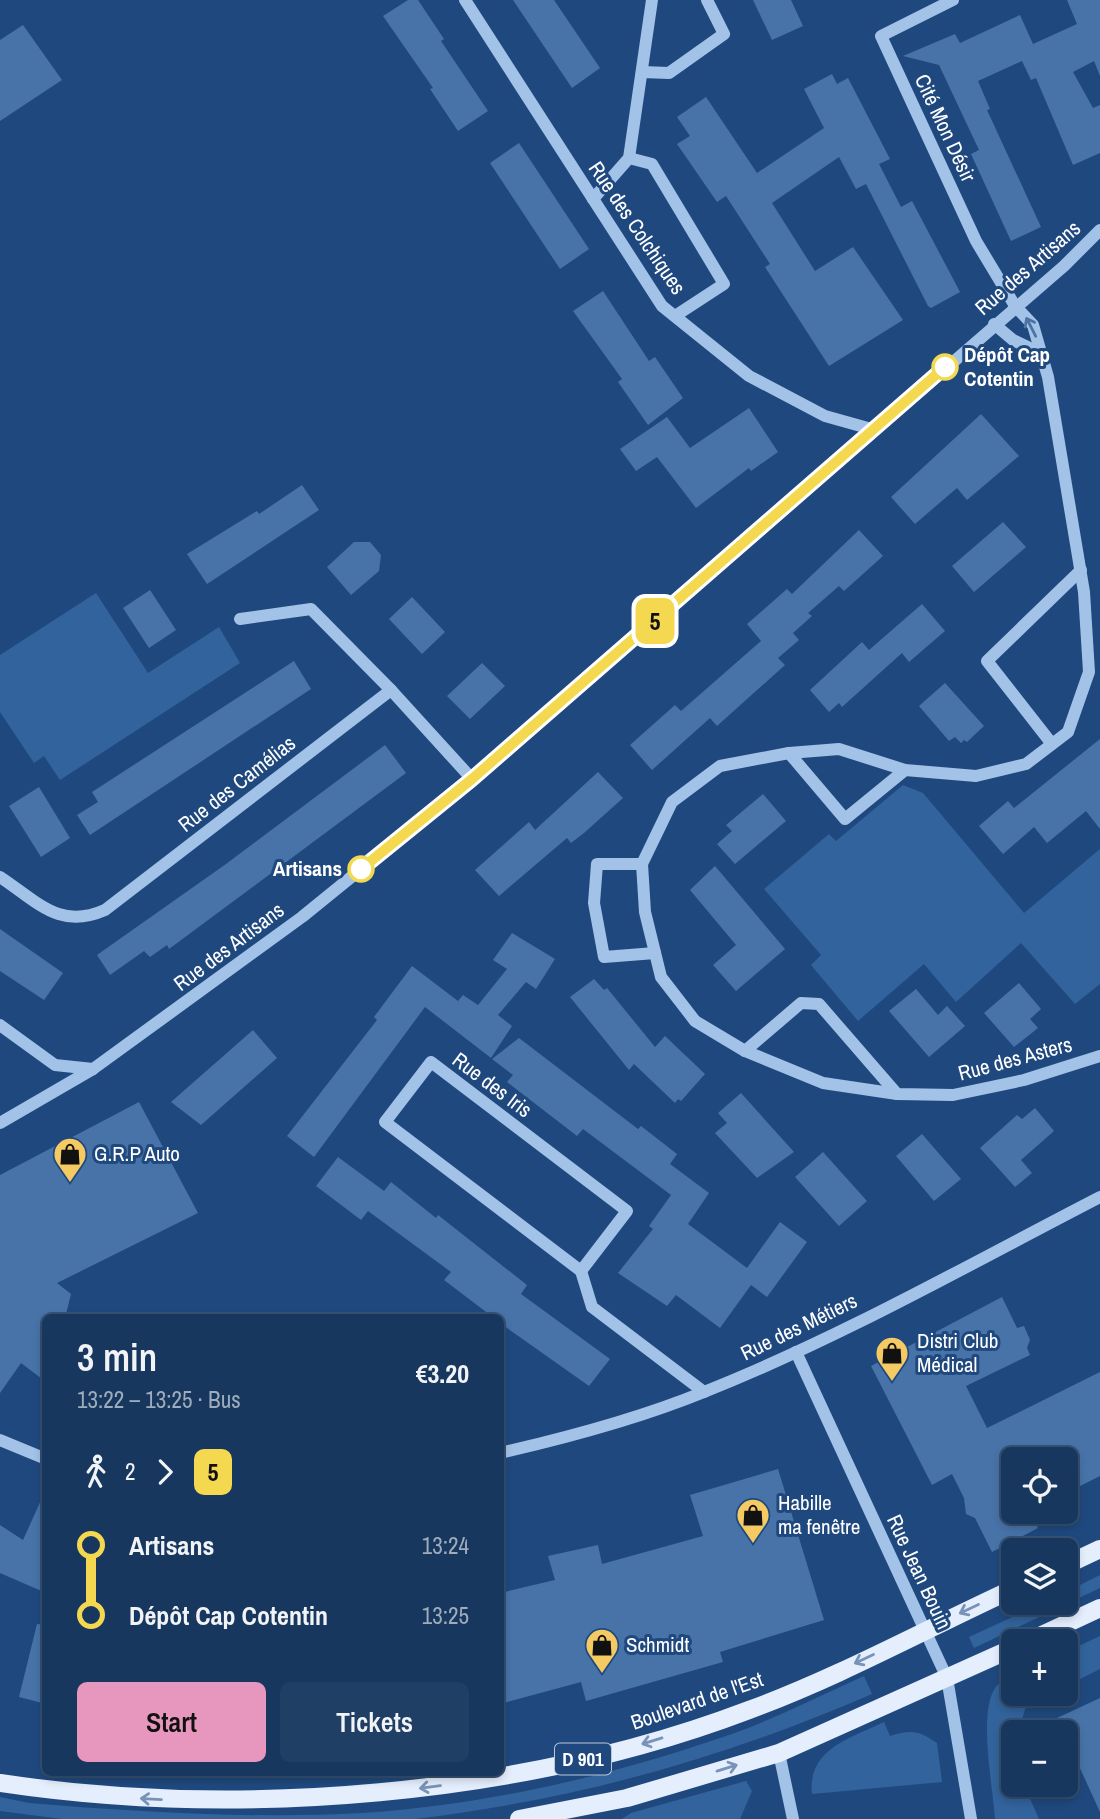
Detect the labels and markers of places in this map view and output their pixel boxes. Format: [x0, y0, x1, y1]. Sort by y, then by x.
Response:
place label: Dépôt Cap Cotentin [964, 340, 1050, 393]
marker: Dépôt Cap Cotentin [932, 354, 958, 380]
place label: Artisans [273, 854, 342, 883]
marker: Artisans [348, 856, 374, 882]
shop icon: G.R.P Auto [51, 1135, 89, 1184]
place label: G.R.P Auto [94, 1139, 180, 1168]
place label: Distri Club Médical [917, 1326, 998, 1379]
shop icon: Distri Club Médical [873, 1334, 911, 1383]
place label: Habille ma fenêtre [778, 1488, 860, 1541]
shop icon: Habille ma fenêtre [734, 1496, 772, 1545]
shop icon: Schmidt [583, 1626, 621, 1675]
place label: Schmidt [626, 1630, 689, 1659]

